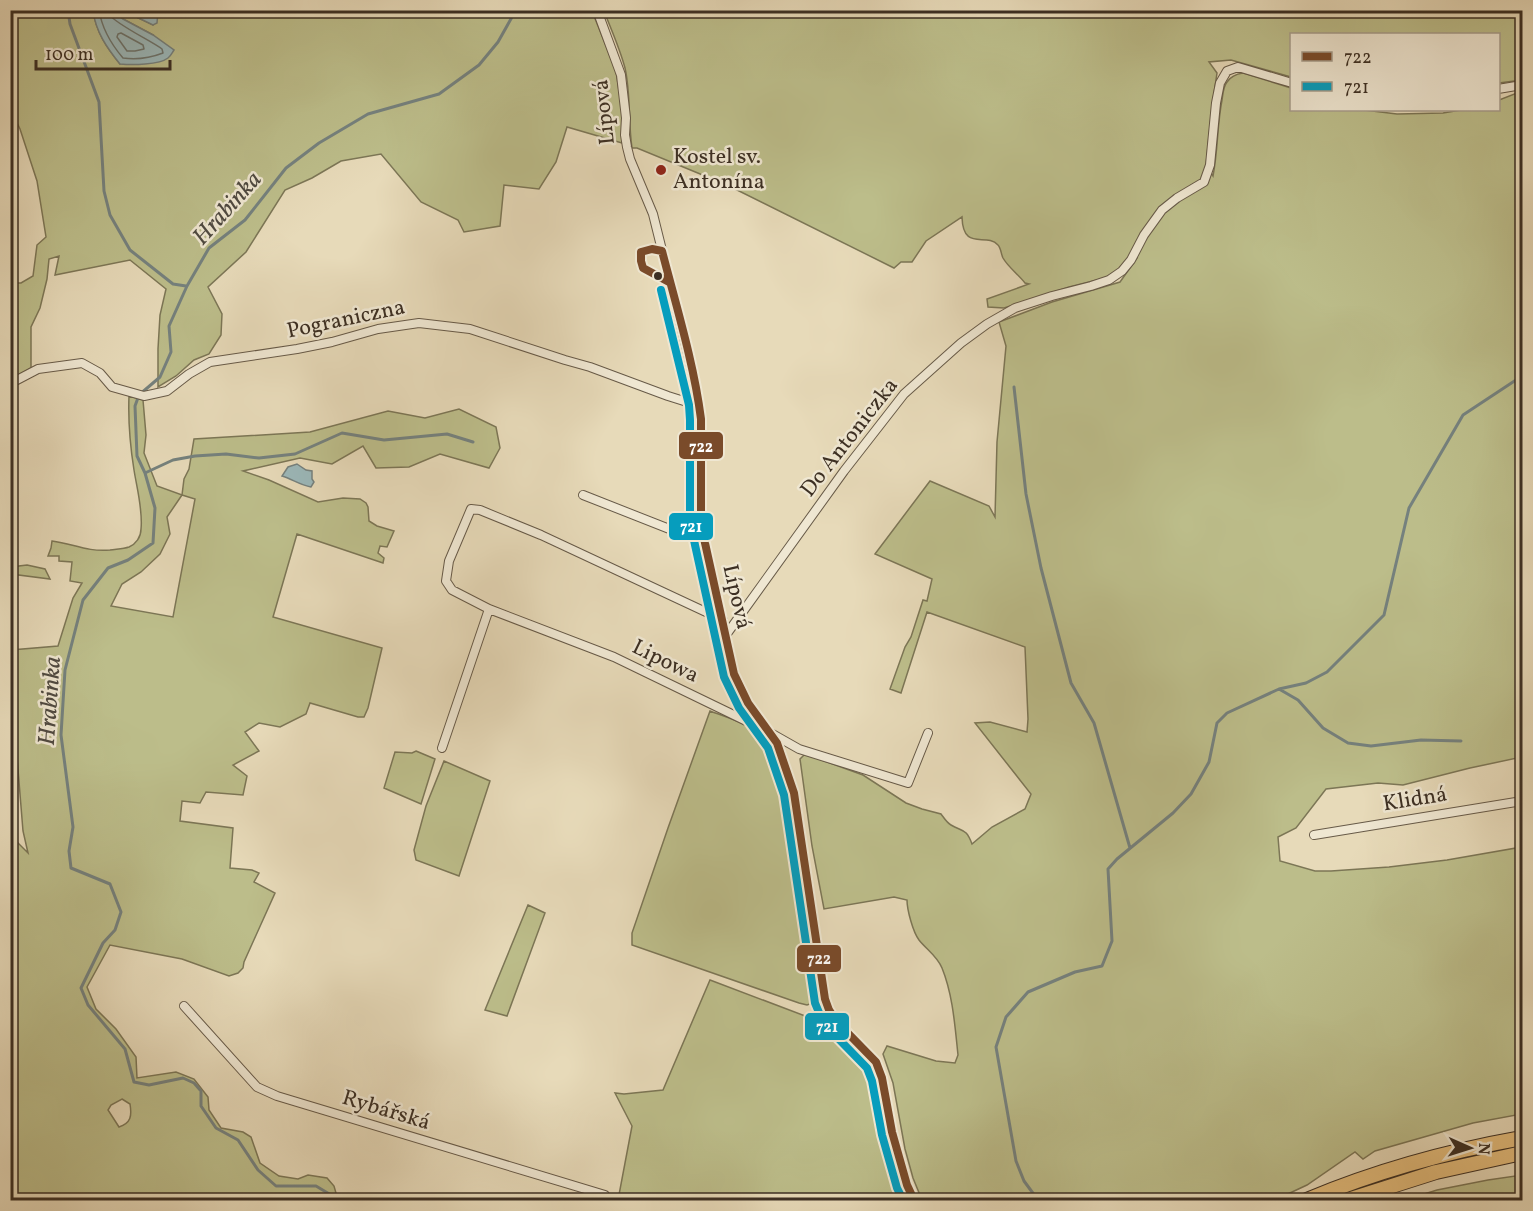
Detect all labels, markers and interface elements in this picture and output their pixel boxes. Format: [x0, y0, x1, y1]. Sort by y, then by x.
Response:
scale bar [36, 33, 170, 71]
legend [1290, 33, 1500, 111]
text: 100 m [45, 43, 94, 68]
text: 722 [1344, 46, 1372, 71]
text: 721 [1344, 76, 1369, 101]
street label: Lípová [586, 78, 624, 146]
place label: Kostel sv. Antonína [673, 142, 765, 198]
marker: Kostel sv. Antonína [654, 163, 668, 177]
water label: Hrabinka [186, 164, 270, 254]
unlabelled marker [652, 270, 664, 282]
street label: Pograniczna [284, 292, 408, 348]
street label: Do Antoniczka [794, 372, 906, 504]
line badge: 722 [678, 431, 724, 460]
text: 722 [689, 437, 713, 459]
line badge: 721 [668, 512, 714, 541]
text: 721 [680, 517, 702, 539]
street label: Lípová [714, 562, 758, 632]
street label: Lipowa [626, 632, 704, 692]
water label: Hrabinka [31, 655, 71, 747]
street label: Klidná [1381, 780, 1449, 820]
line badge: 722 [796, 944, 842, 973]
text: 722 [807, 949, 831, 971]
line badge: 721 [804, 1012, 850, 1041]
text: 721 [816, 1017, 838, 1039]
street label: Rybářská [338, 1083, 434, 1139]
north arrow [1440, 1118, 1500, 1178]
text: N [1472, 1142, 1494, 1155]

